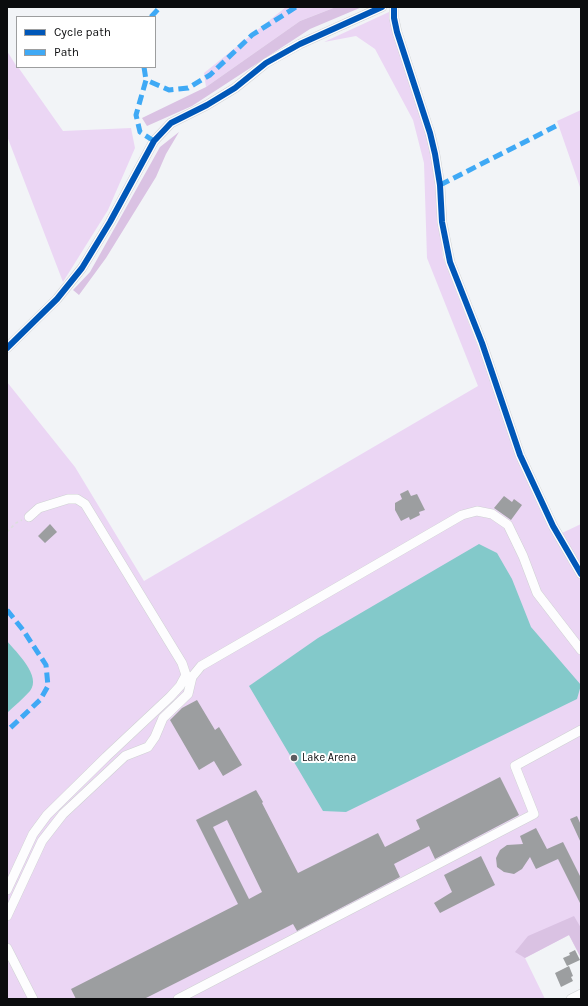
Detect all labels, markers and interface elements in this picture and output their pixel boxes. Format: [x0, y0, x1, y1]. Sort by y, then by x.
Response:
legend [16, 16, 156, 68]
text: Cycle path [54, 25, 111, 39]
text: Path [54, 45, 79, 59]
place label: Lake Arena [302, 751, 356, 765]
marker: Lake Arena [289, 753, 299, 763]

